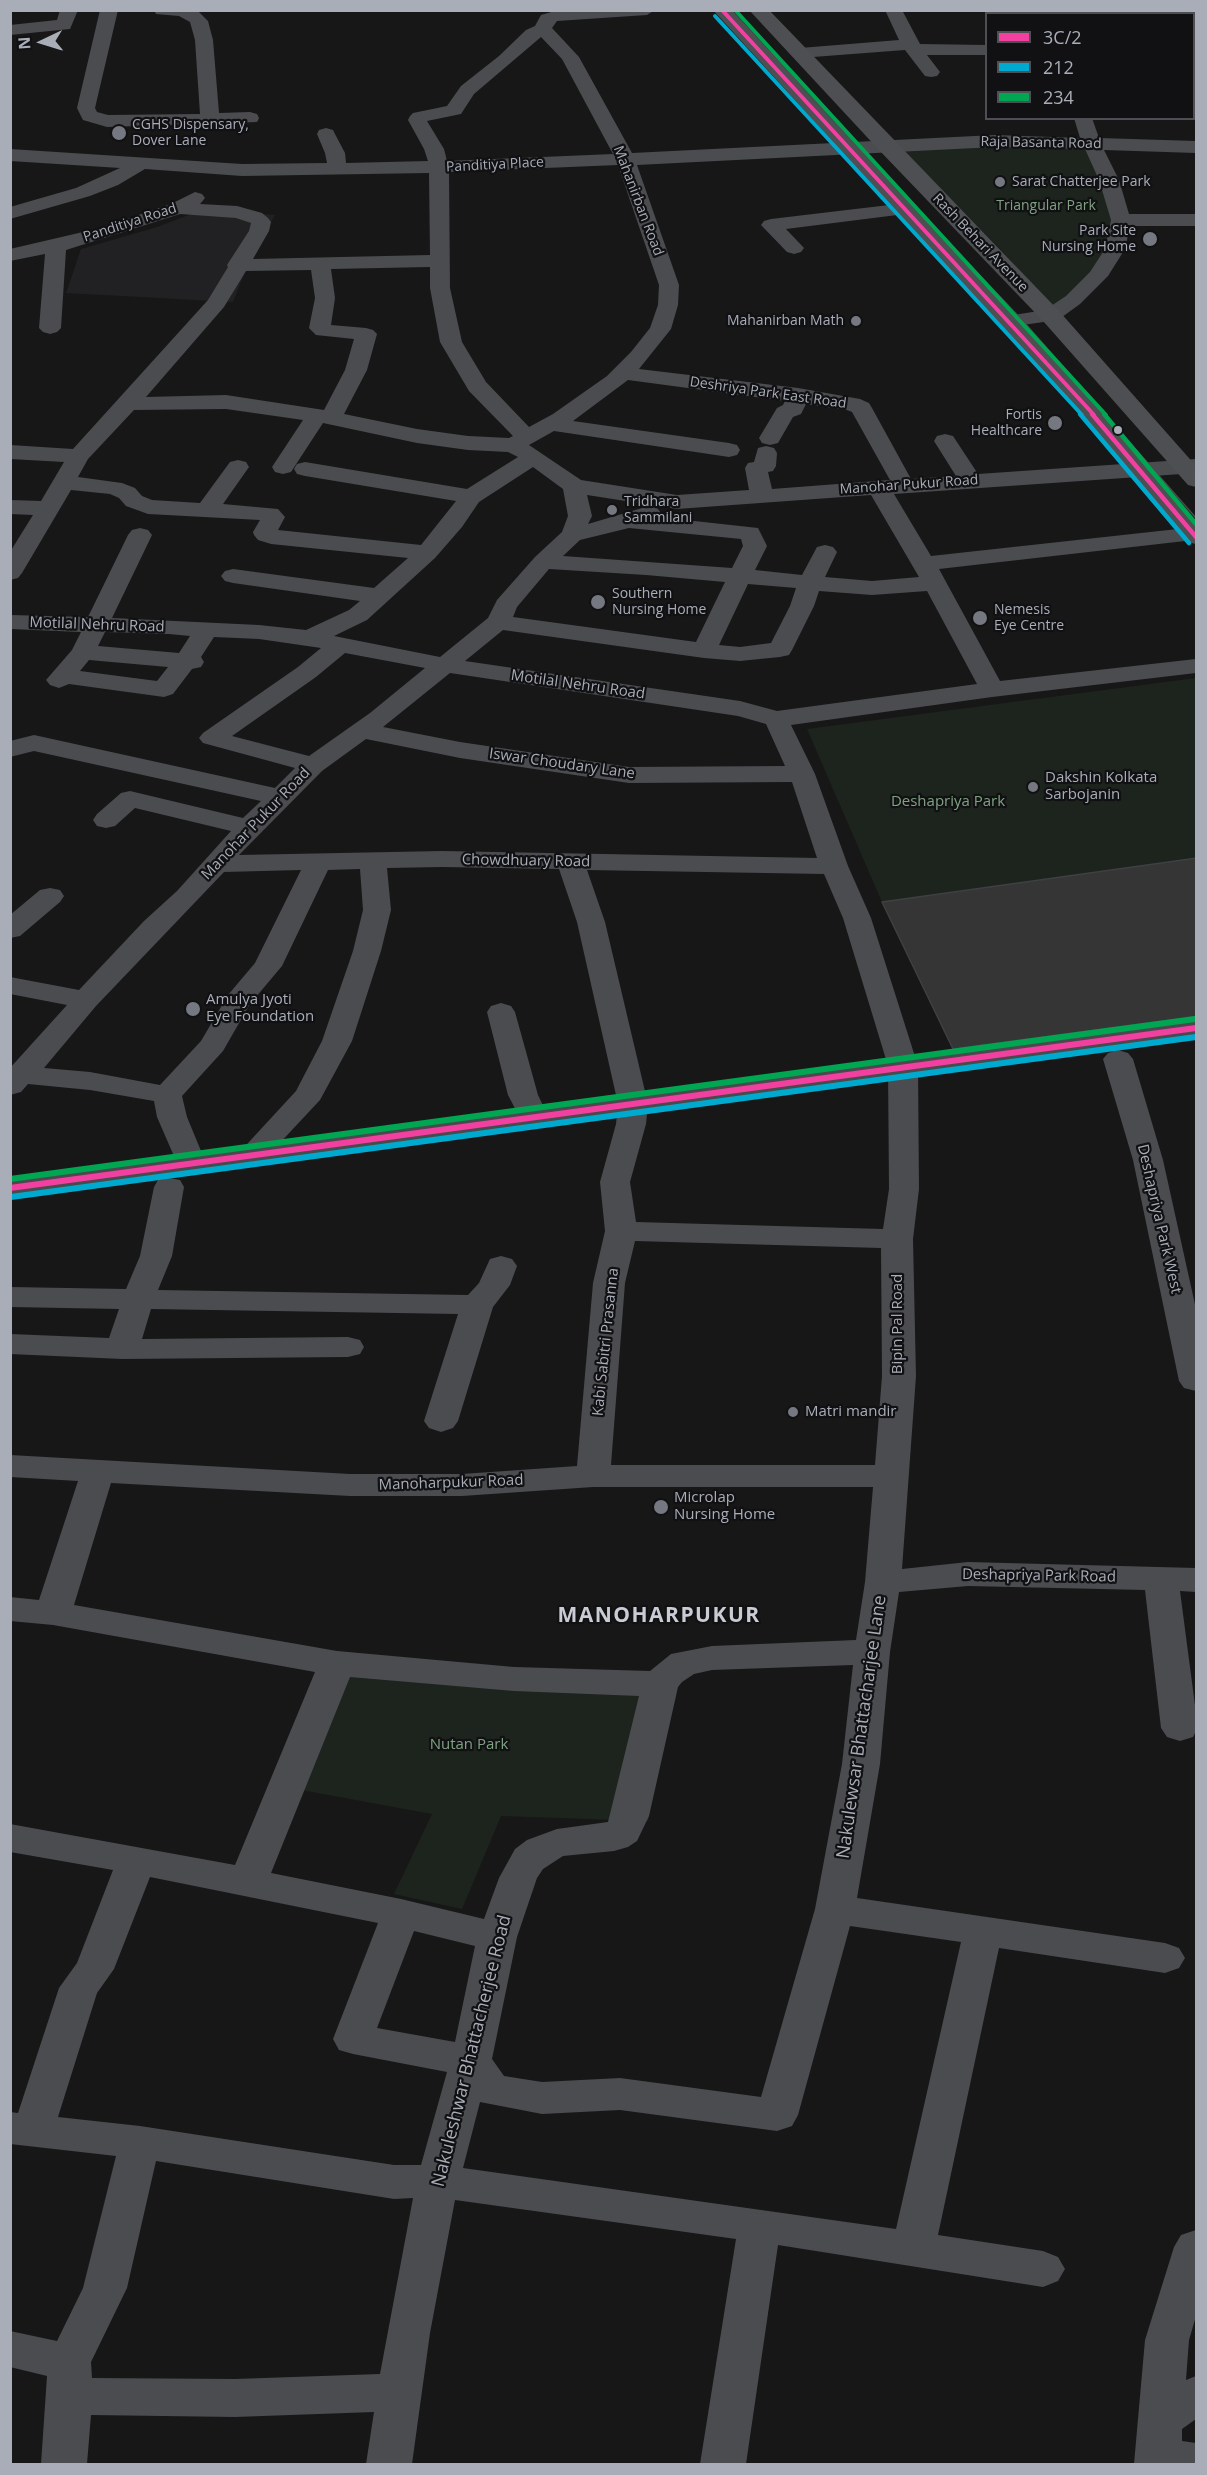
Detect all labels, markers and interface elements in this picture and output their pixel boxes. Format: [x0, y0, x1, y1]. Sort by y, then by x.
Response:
north arrow [12, 12, 72, 72]
legend [985, 12, 1195, 120]
text: 3C/2 [1043, 25, 1082, 49]
text: N [13, 36, 35, 51]
text: 212 [1043, 55, 1074, 79]
text: 234 [1043, 85, 1074, 109]
place label: CGHS Dispensary, Dover Lane [132, 117, 249, 150]
marker: CGHS Dispensary, Dover Lane [110, 124, 128, 142]
street label: Raja Basanta Road [980, 134, 1102, 152]
street label: Mahanirban Road [609, 144, 667, 258]
street label: Panditiya Place [446, 154, 544, 176]
place label: Sarat Chatterjee Park [1012, 174, 1151, 190]
marker: Sarat Chatterjee Park [993, 175, 1007, 189]
street label: Rash Behari Avenue [929, 190, 1031, 296]
park label: Triangular Park [996, 198, 1096, 214]
street label: Panditiya Road [81, 200, 179, 246]
place label: Park Site Nursing Home [1042, 223, 1136, 256]
marker: Park Site Nursing Home [1141, 230, 1159, 248]
place label: Mahanirban Math [727, 313, 844, 329]
marker: Mahanirban Math [849, 314, 863, 328]
street label: Deshriya Park East Road [689, 374, 847, 412]
place label: Fortis Healthcare [971, 407, 1042, 440]
marker: Fortis Healthcare [1046, 414, 1064, 432]
unlabelled marker [1112, 424, 1124, 436]
street label: Manohar Pukur Road [839, 472, 979, 498]
place label: Tridhara Sammilani [624, 494, 692, 526]
marker: Tridhara Sammilani [605, 503, 619, 517]
place label: Southern Nursing Home [612, 586, 706, 618]
marker: Southern Nursing Home [589, 593, 607, 611]
place label: Nemesis Eye Centre [994, 602, 1064, 634]
marker: Nemesis Eye Centre [971, 609, 989, 627]
street label: Motilal Nehru Road [29, 614, 165, 636]
street label: Motilal Nehru Road [510, 667, 646, 703]
street label: Iswar Choudary Lane [488, 745, 636, 783]
street label: Manohar Pukur Road [198, 764, 314, 884]
place label: Dakshin Kolkata Sarbojanin [1045, 769, 1157, 804]
marker: Dakshin Kolkata Sarbojanin [1026, 780, 1040, 794]
park label: Deshapriya Park [891, 793, 1005, 811]
street label: Chowdhuary Road [462, 851, 590, 871]
place label: Amulya Jyoti Eye Foundation [206, 991, 314, 1026]
marker: Amulya Jyoti Eye Foundation [184, 1000, 202, 1018]
street label: Deshapriya Park West [1133, 1143, 1185, 1295]
street label: Kabi Sabitri Prasanna [589, 1267, 623, 1417]
street label: Bipin Pal Road [889, 1274, 907, 1374]
place label: Matri mandir [805, 1403, 897, 1421]
marker: Matri mandir [786, 1405, 800, 1419]
street label: Manoharpukur Road [378, 1471, 524, 1495]
place label: Microlap Nursing Home [674, 1489, 775, 1524]
marker: Microlap Nursing Home [652, 1498, 670, 1516]
street label: Deshapriya Park Road [962, 1566, 1116, 1586]
street label: Nakulewsar Bhattacharjee Lane [833, 1594, 891, 1860]
district label: MANOHARPUKUR [557, 1603, 761, 1629]
park label: Nutan Park [430, 1736, 508, 1754]
street label: Nakuleshwar Bhattacherjee Road [428, 1913, 516, 2189]

